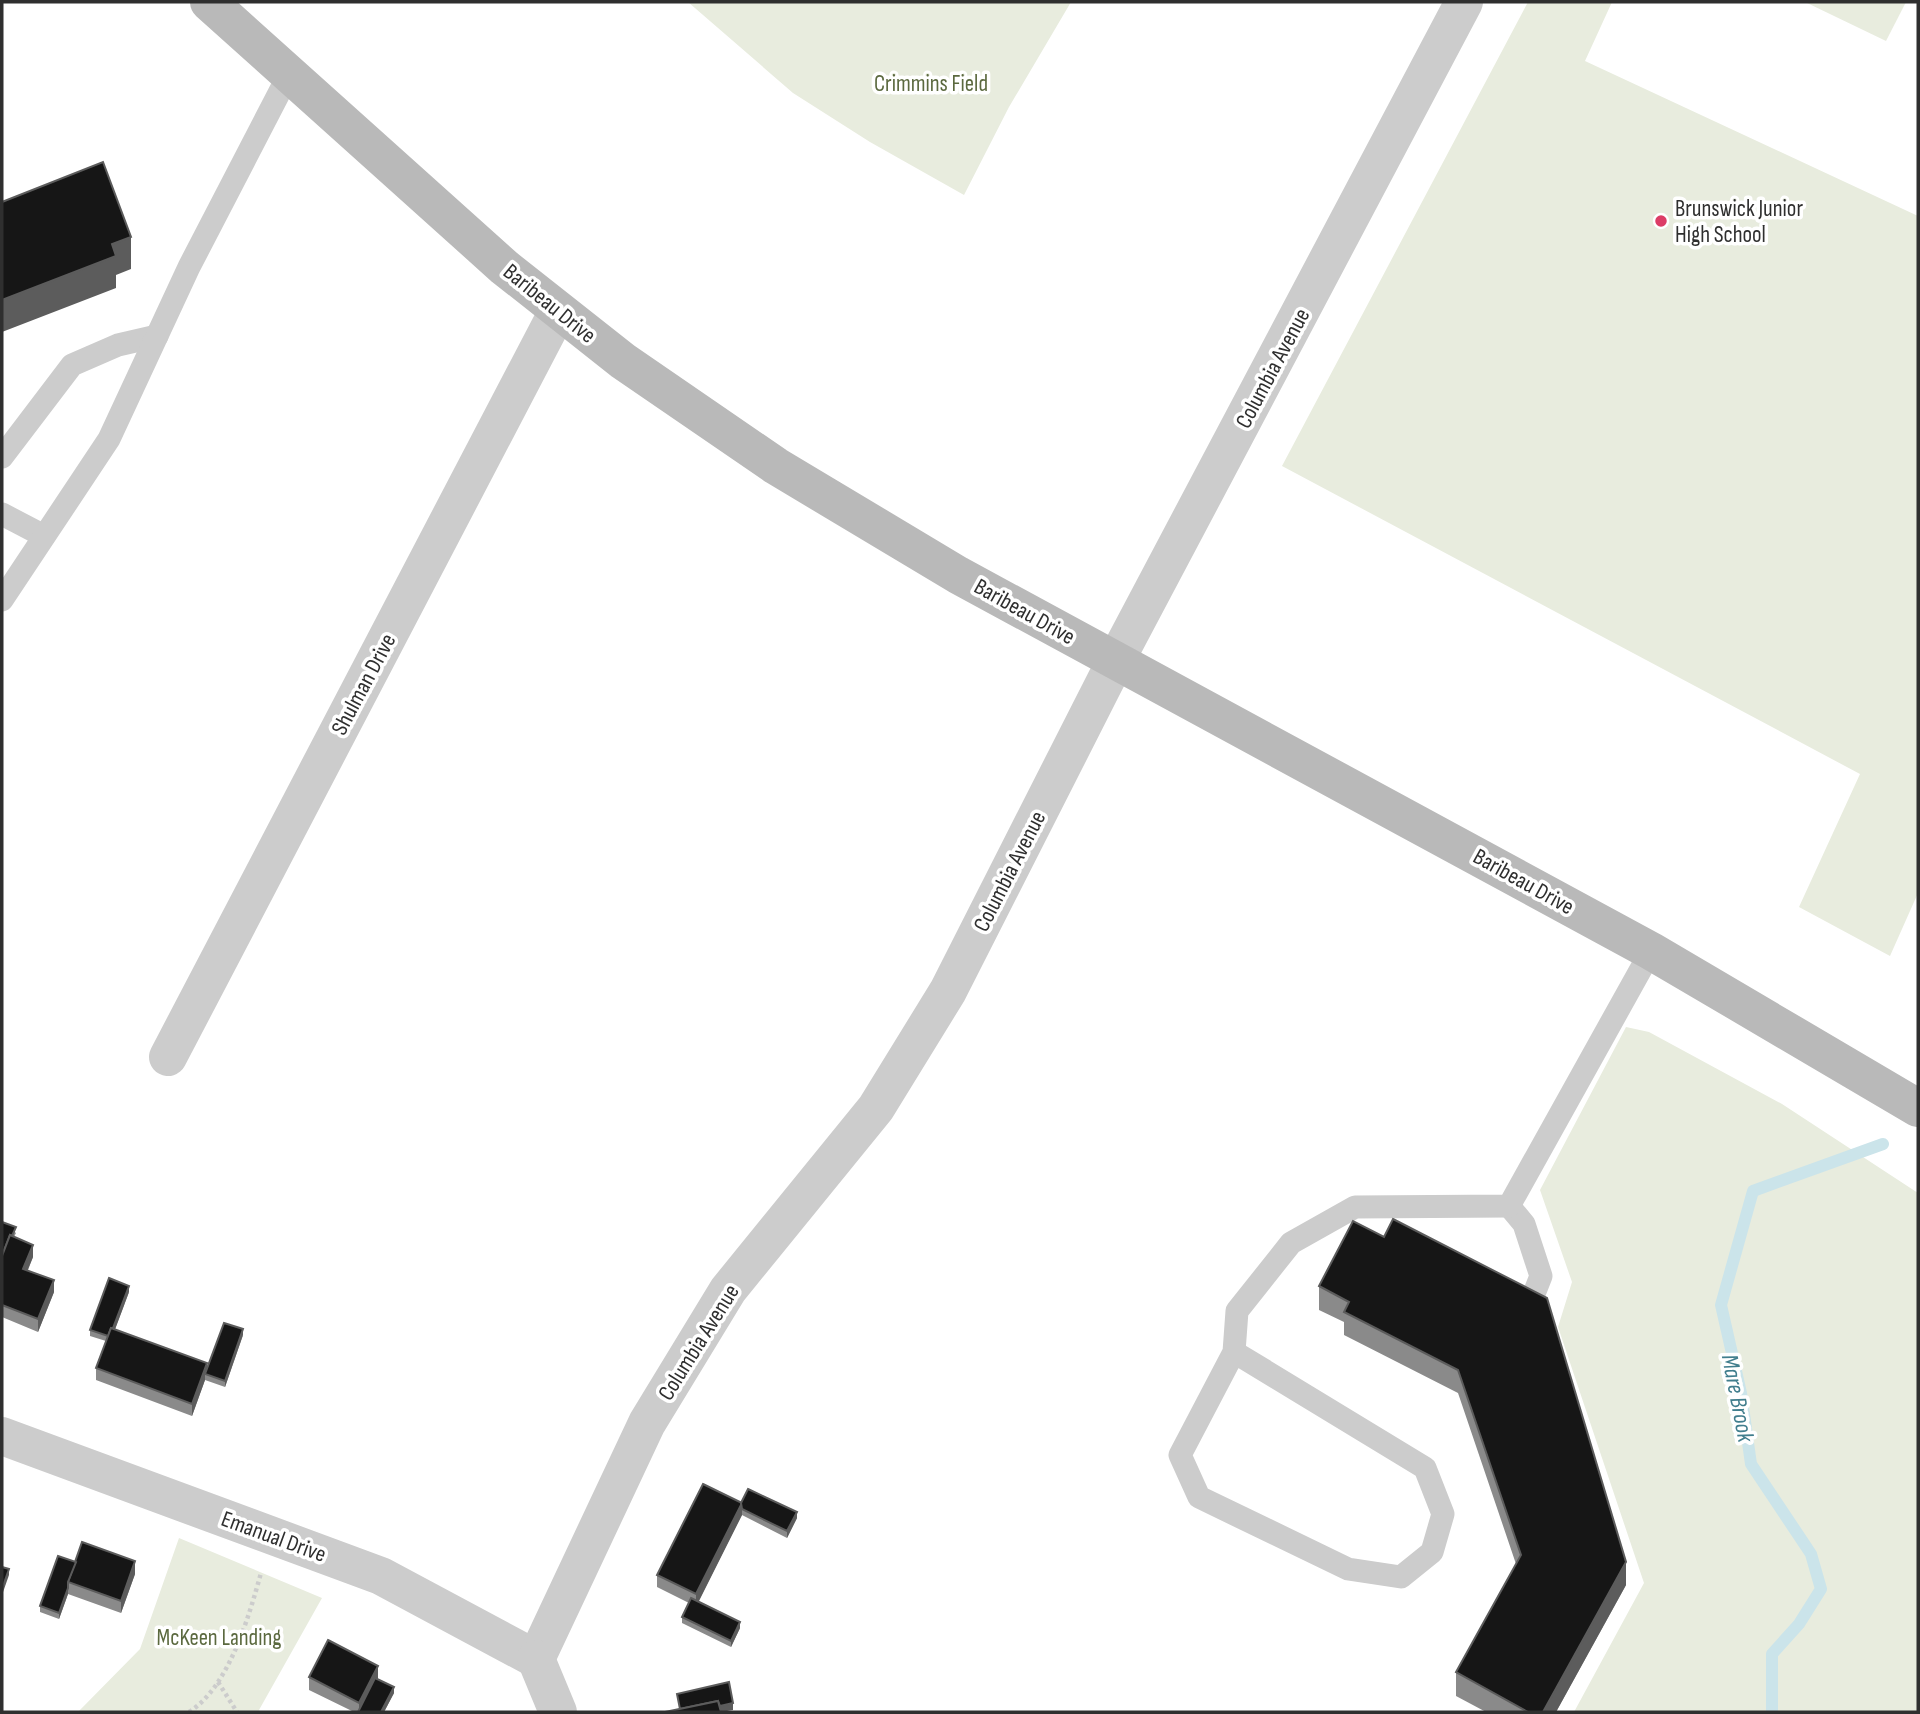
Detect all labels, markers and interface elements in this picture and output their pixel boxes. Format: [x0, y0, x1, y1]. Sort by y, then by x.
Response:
park label: Crimmins Field [874, 70, 988, 98]
place label: Brunswick Junior High School [1675, 195, 1803, 249]
marker: Brunswick Junior High School [1653, 213, 1669, 229]
street label: Baribeau Drive [497, 258, 601, 350]
street label: Columbia Avenue [1230, 304, 1316, 433]
street label: Baribeau Drive [969, 573, 1080, 651]
street label: Shulman Drive [325, 629, 402, 740]
street label: Columbia Avenue [968, 806, 1052, 936]
street label: Baribeau Drive [1468, 843, 1579, 921]
street label: Columbia Avenue [652, 1279, 746, 1406]
water label: Mare Brook [1715, 1352, 1760, 1445]
street label: Emanual Drive [217, 1505, 330, 1569]
park label: McKeen Landing [157, 1624, 281, 1652]

